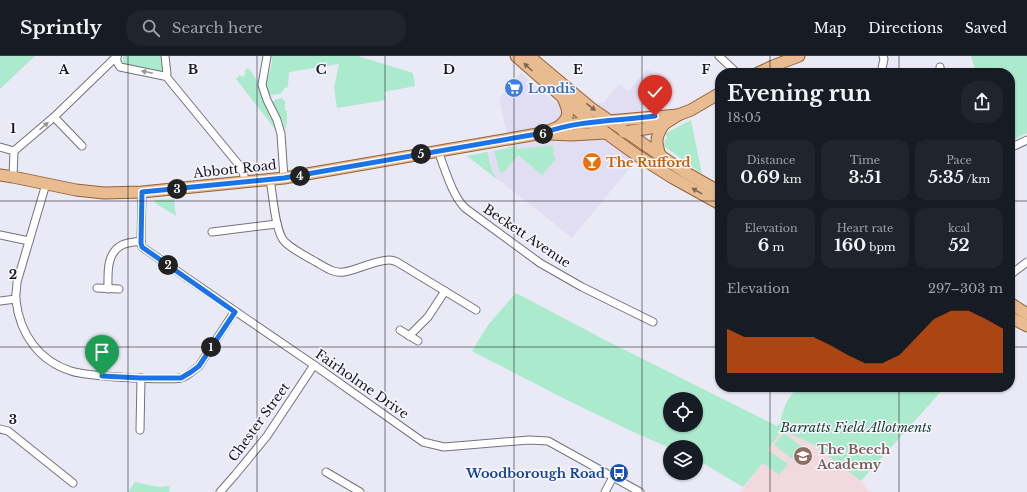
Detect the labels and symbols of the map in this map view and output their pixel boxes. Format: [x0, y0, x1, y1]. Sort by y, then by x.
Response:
text: A [58, 61, 70, 78]
text: B [188, 61, 198, 78]
text: C [316, 61, 327, 78]
text: D [443, 61, 455, 78]
text: E [573, 61, 583, 78]
text: F [702, 61, 711, 78]
one-way arrow [523, 62, 533, 72]
one-way arrow [141, 69, 153, 75]
pin [638, 75, 672, 116]
supermarket icon: Londis [503, 77, 525, 99]
place label: Londis [528, 80, 576, 97]
one-way arrow [585, 102, 596, 111]
text: 1 [10, 120, 16, 137]
one-way arrow [38, 121, 49, 130]
pin: 6 [533, 124, 553, 144]
pin: 5 [411, 144, 431, 164]
bar icon: The Rufford [581, 151, 603, 173]
place label: The Rufford [606, 154, 691, 171]
street label: Abbott Road [191, 156, 278, 182]
pin: 4 [290, 166, 310, 186]
pin: 3 [167, 179, 187, 199]
one-way arrow [691, 188, 703, 194]
street label: Beckett Avenue [480, 200, 574, 272]
pin: 2 [158, 255, 178, 275]
text: 2 [9, 266, 17, 283]
pin [85, 335, 119, 376]
pin: 1 [201, 337, 221, 357]
street label: Fairholme Drive [312, 345, 412, 423]
street label: Chester Street [225, 379, 293, 465]
text: 3 [9, 411, 17, 428]
park label: Barratts Field Allotments [779, 419, 932, 436]
place label: The Beech Academy [816, 441, 891, 473]
school or university icon: The Beech Academy [792, 445, 814, 467]
bus stop icon: Woodborough Road [608, 462, 630, 484]
place label: Woodborough Road [465, 465, 605, 482]

